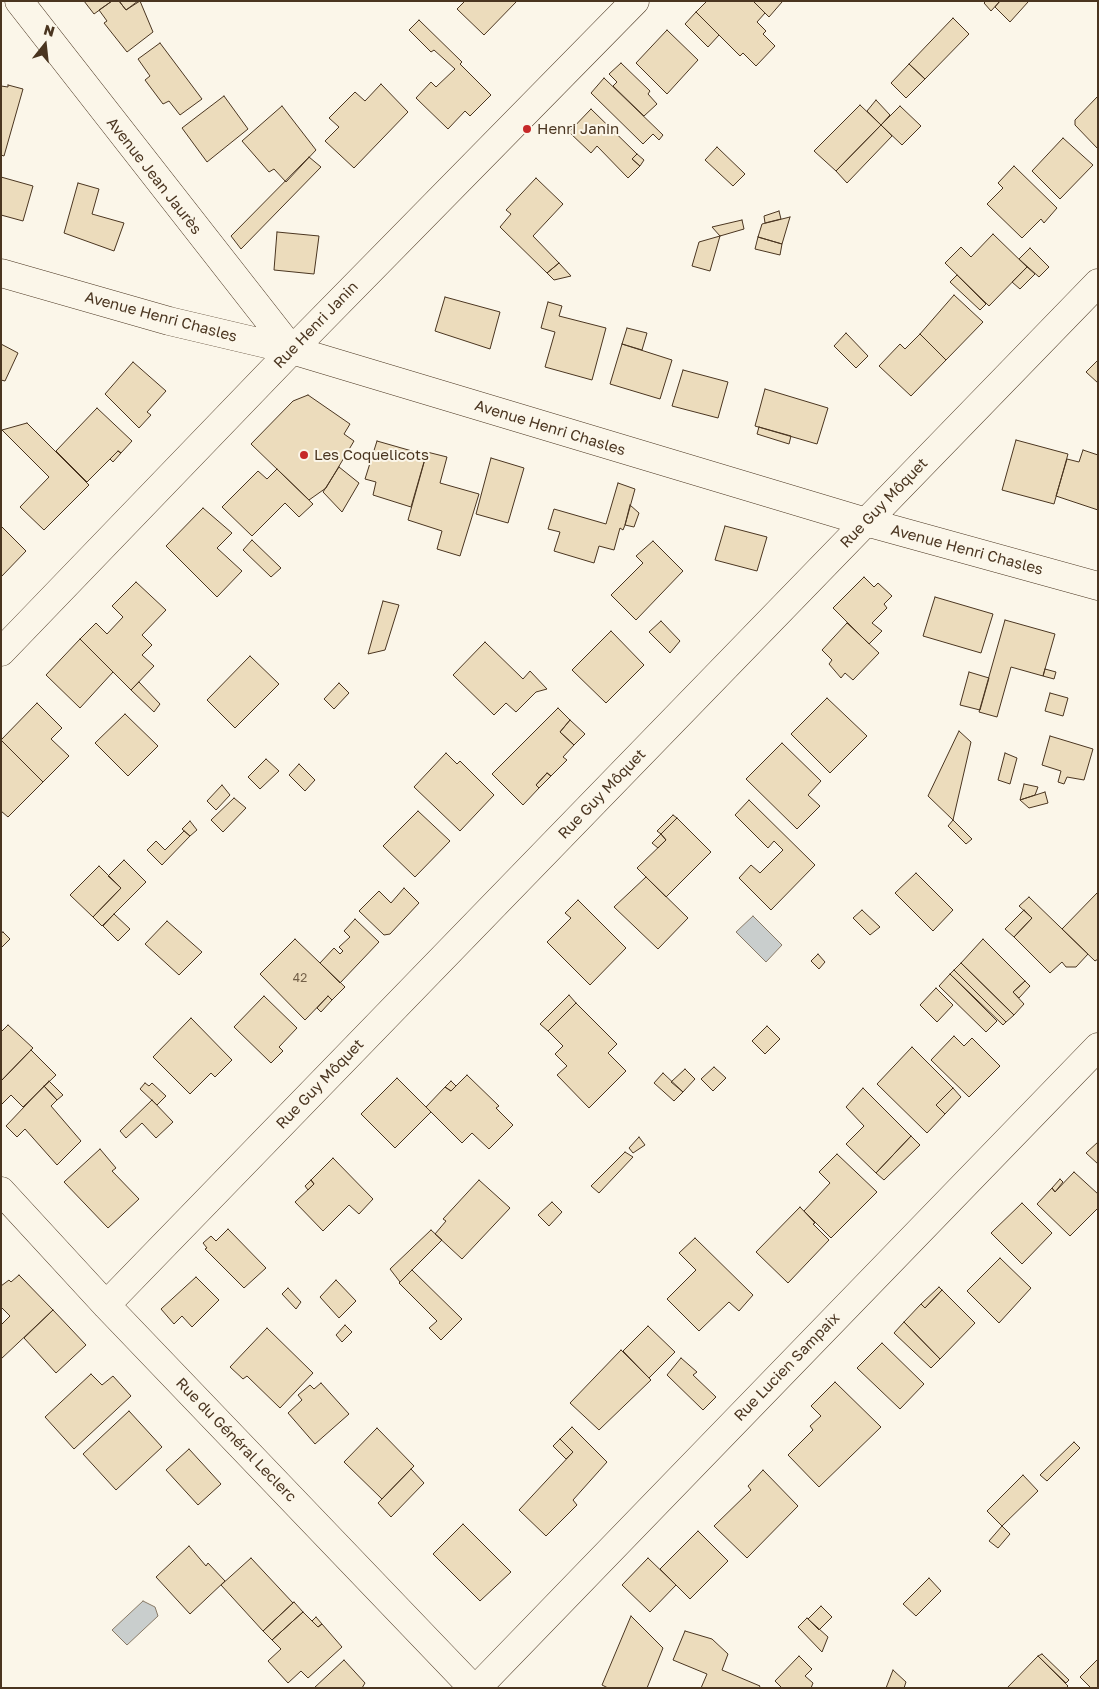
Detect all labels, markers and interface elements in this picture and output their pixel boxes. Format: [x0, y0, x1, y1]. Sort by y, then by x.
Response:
north arrow [20, 20, 70, 70]
text: N [42, 20, 57, 40]
street label: Avenue Jean Jaurès [103, 114, 205, 238]
place label: Henri Janin [537, 120, 619, 138]
marker: Henri Janin [521, 123, 533, 135]
street label: Rue Henri Janin [270, 278, 362, 372]
street label: Avenue Henri Chasles [83, 288, 239, 346]
street label: Avenue Henri Chasles [472, 396, 628, 460]
place label: Les Coquelicots [314, 446, 429, 464]
marker: Les Coquelicots [298, 449, 310, 461]
street label: Rue Guy Môquet [836, 454, 932, 552]
street label: Avenue Henri Chasles [889, 521, 1045, 579]
street label: Rue Guy Môquet [554, 745, 650, 843]
house number: 42 [293, 971, 307, 985]
street label: Rue Guy Môquet [272, 1035, 368, 1133]
street label: Rue Lucien Sampaix [731, 1309, 843, 1425]
street label: Rue du Général Leclerc [172, 1374, 300, 1506]

